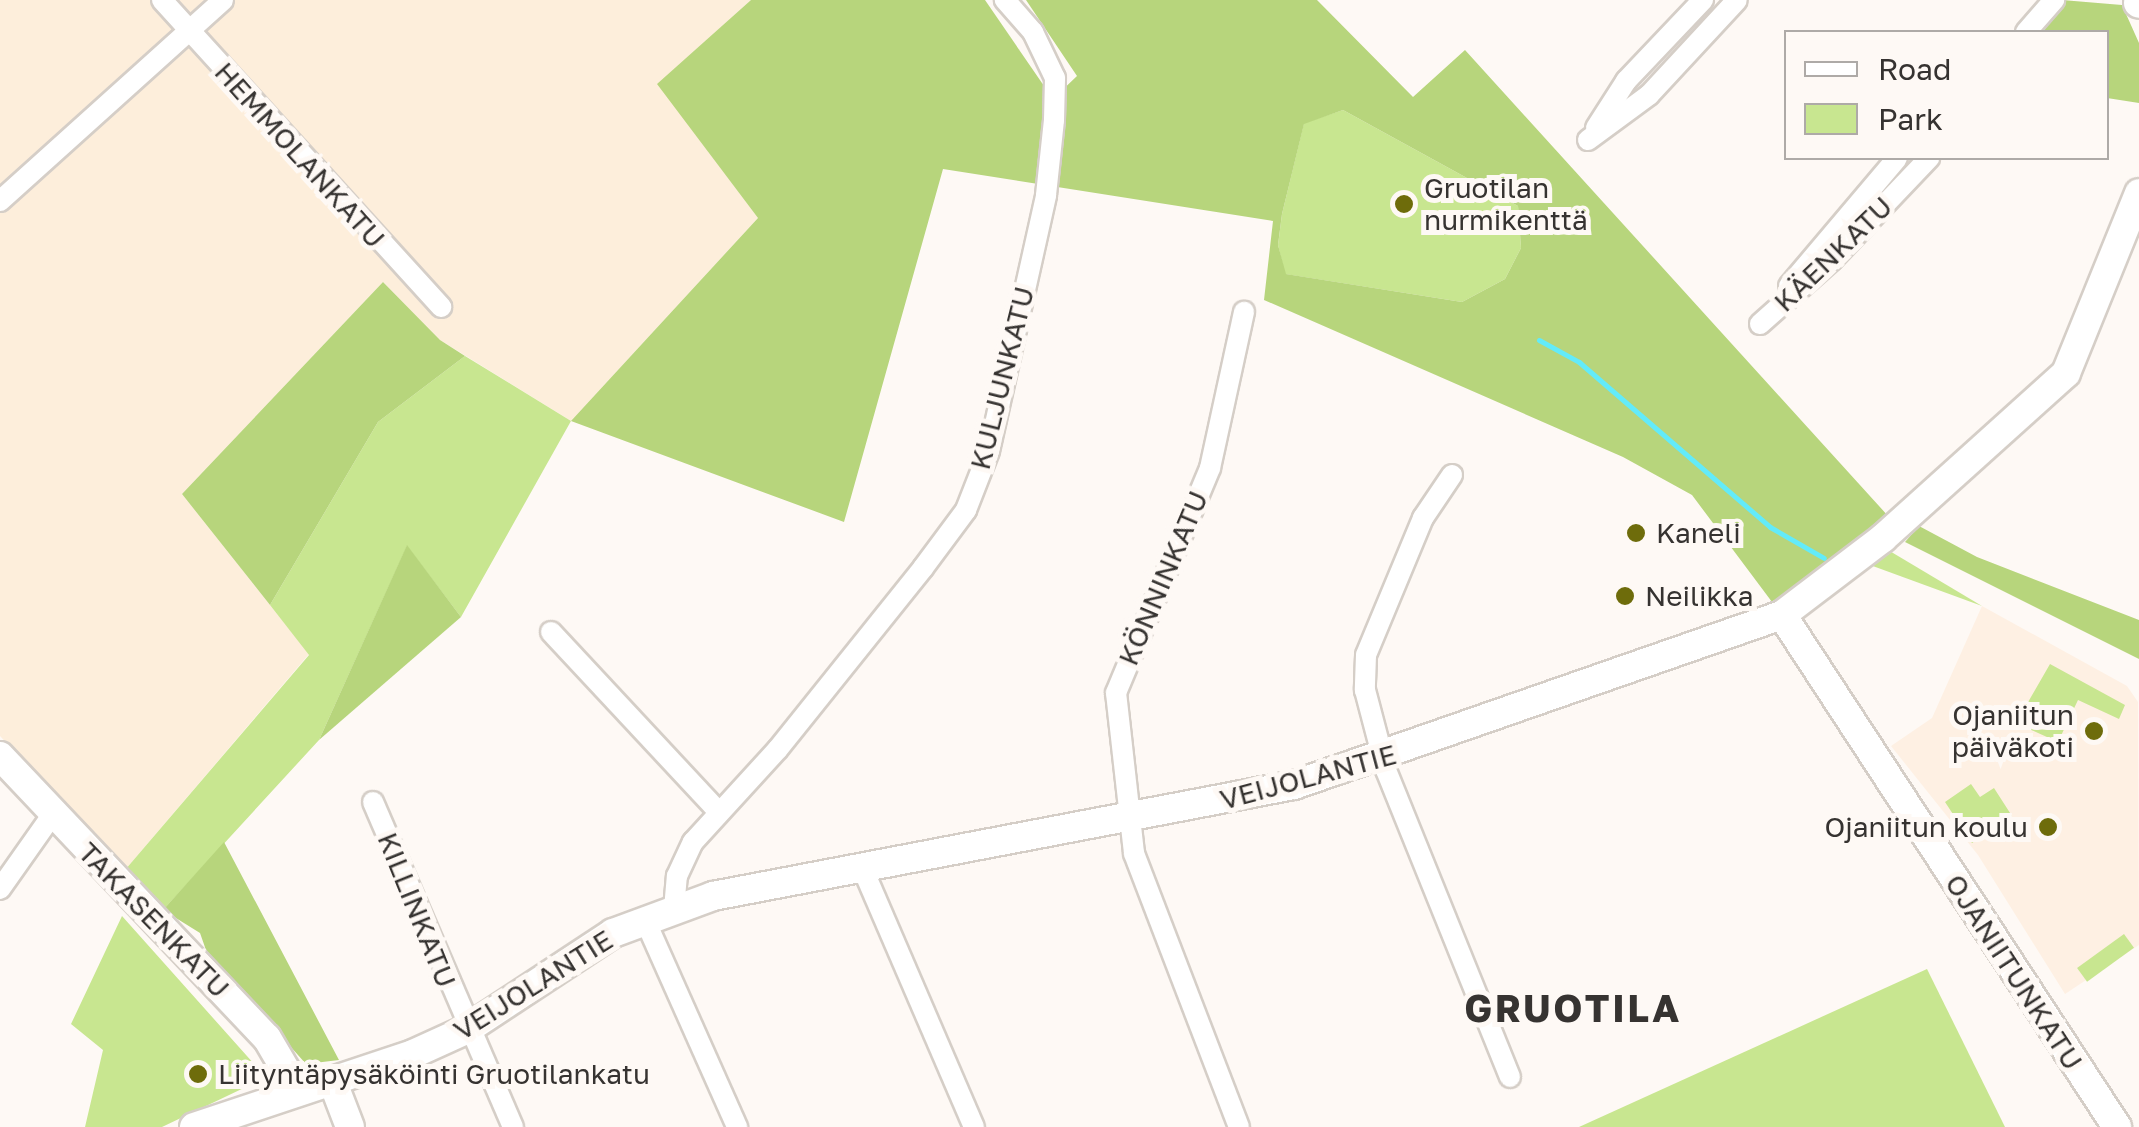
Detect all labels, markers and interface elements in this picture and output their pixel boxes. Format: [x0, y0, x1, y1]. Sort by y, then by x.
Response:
legend [1784, 30, 2109, 160]
text: Road [1878, 51, 1952, 87]
street label: HEMMOLANKATU [208, 55, 392, 255]
text: Park [1878, 101, 1943, 137]
place label: Gruotilan nurmikenttä [1424, 171, 1588, 237]
street label: KÄENKATU [1767, 189, 1899, 319]
marker: Gruotilan nurmikenttä [1393, 193, 1415, 215]
street label: KULJUNKATU [963, 283, 1041, 473]
street label: KÖNNINKATU [1111, 486, 1215, 670]
place label: Kaneli [1656, 516, 1741, 550]
marker: Kaneli [1625, 522, 1647, 544]
place label: Neilikka [1645, 579, 1754, 613]
marker: Neilikka [1614, 585, 1636, 607]
place label: Ojaniitun päiväkoti [1952, 698, 2074, 764]
marker: Ojaniitun päiväkoti [2083, 720, 2105, 742]
street label: VEIJOLANTIE [1216, 737, 1400, 817]
place label: Ojaniitun koulu [1824, 810, 2028, 844]
marker: Ojaniitun koulu [2037, 816, 2059, 838]
street label: KILLINKATU [371, 828, 463, 992]
street label: TAKASENKATU [72, 835, 236, 1005]
street label: OJANIITUNKATU [1938, 868, 2090, 1076]
street label: VEIJOLANTIE [447, 923, 619, 1047]
district label: GRUOTILA [1464, 985, 1682, 1031]
place label: Liityntäpysäköinti Gruotilankatu [218, 1057, 650, 1091]
marker: Liityntäpysäköinti Gruotilankatu [187, 1063, 209, 1085]

